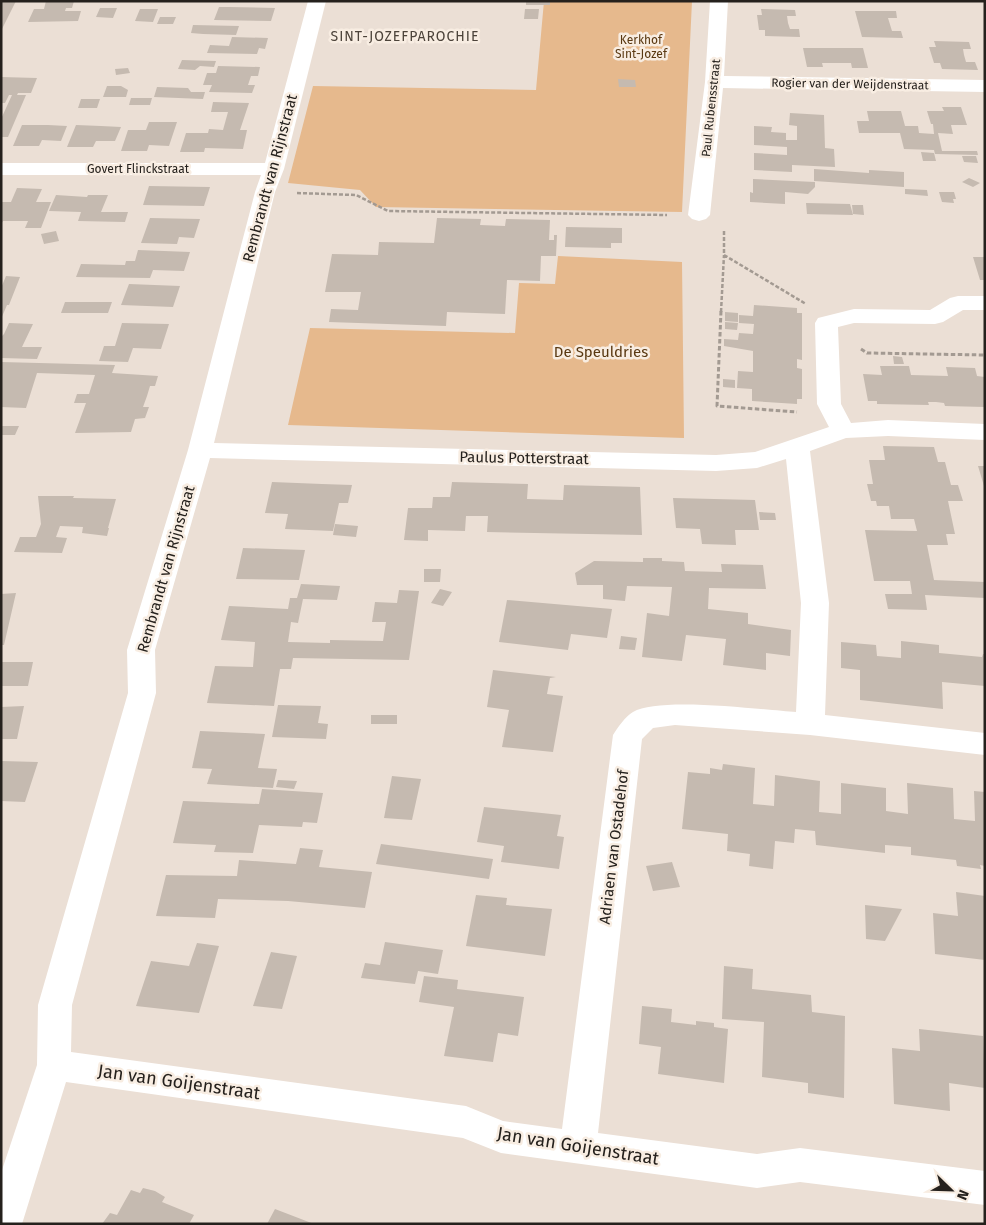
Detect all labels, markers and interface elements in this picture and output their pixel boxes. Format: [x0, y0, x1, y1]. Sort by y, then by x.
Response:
district label: SINT-JOZEFPAROCHIE [331, 28, 479, 45]
park label: Kerkhof Sint-Jozef [615, 33, 668, 61]
street label: Paul Rubensstraat [699, 58, 723, 158]
street label: Rogier van der Weijdenstraat [771, 76, 929, 92]
street label: Rembrandt van Rijnstraat [239, 92, 301, 264]
street label: Govert Flinckstraat [87, 162, 190, 176]
park label: De Speuldries [554, 343, 648, 361]
street label: Paulus Potterstraat [459, 448, 590, 468]
street label: Rembrandt van Rijnstraat [133, 483, 199, 655]
street label: Adriaen van Ostadehof [596, 768, 633, 925]
street label: Jan van Goijenstraat [96, 1060, 262, 1104]
street label: Jan van Goijenstraat [495, 1122, 661, 1170]
north arrow [926, 1165, 976, 1215]
text: N [953, 1187, 972, 1202]

